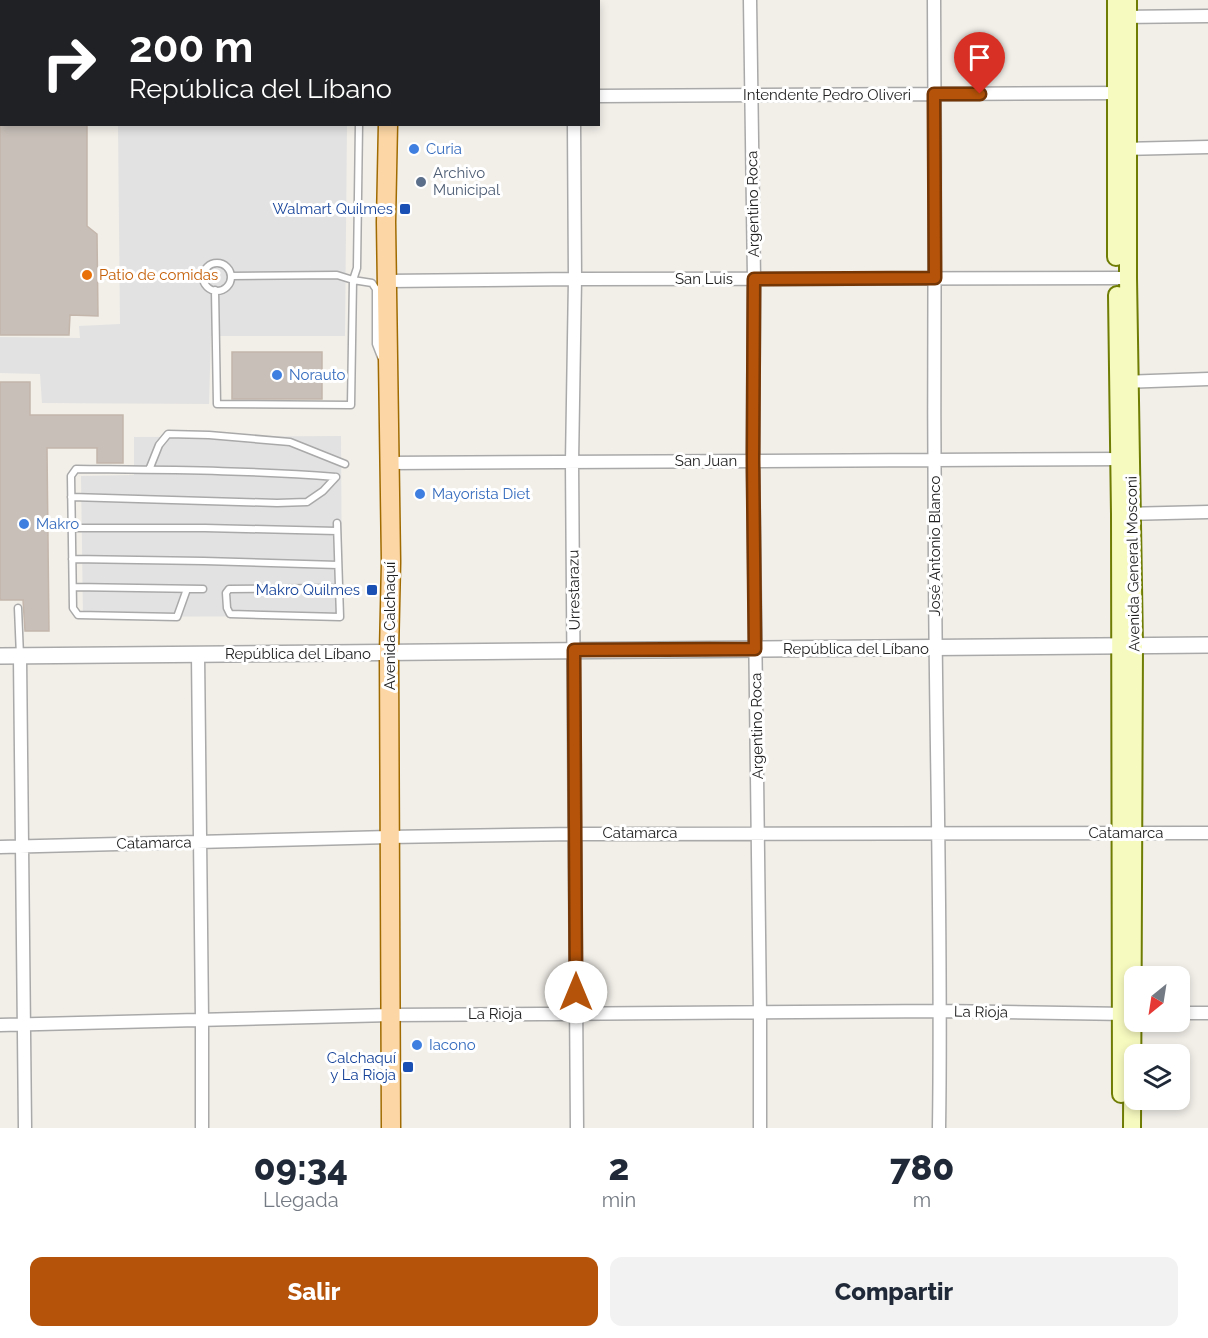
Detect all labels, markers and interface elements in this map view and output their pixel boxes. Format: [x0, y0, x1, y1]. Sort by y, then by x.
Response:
text: 200 m [129, 23, 253, 72]
icon: right [30, 24, 108, 102]
pin [954, 32, 1005, 94]
icon: arrive [963, 41, 996, 74]
text: República del Líbano [129, 73, 392, 104]
street label: Intendente Pedro Oliveri [743, 86, 911, 104]
place label: Curia [426, 140, 462, 158]
marker: Curia [407, 142, 421, 156]
street label: Argentino Roca [743, 151, 763, 257]
place label: Archivo Municipal [433, 164, 501, 199]
marker: Archivo Municipal [414, 175, 428, 189]
place label: Walmart Quilmes [272, 200, 393, 218]
marker: Walmart Quilmes [398, 202, 412, 216]
place label: Patio de comidas [99, 266, 218, 284]
marker: Patio de comidas [80, 268, 94, 282]
street label: San Luis [675, 270, 733, 288]
place label: Norauto [289, 366, 346, 384]
marker: Norauto [270, 368, 284, 382]
street label: San Juan [675, 452, 737, 470]
street label: José Antonio Blanco [926, 475, 944, 616]
street label: Avenida General Mosconi [1122, 476, 1144, 652]
place label: Mayorista Diet [432, 485, 530, 503]
marker: Mayorista Diet [413, 487, 427, 501]
place label: Makro [36, 515, 79, 533]
marker: Makro [17, 517, 31, 531]
street label: Urrestarazu [564, 550, 584, 630]
street label: Avenida Calchaquí [381, 561, 399, 690]
place label: Makro Quilmes [256, 581, 360, 599]
marker: Makro Quilmes [365, 583, 379, 597]
street label: República del Líbano [783, 640, 929, 658]
street label: República del Líbano [225, 645, 371, 663]
street label: Argentino Roca [747, 673, 767, 779]
street label: Catamarca [603, 824, 678, 842]
street label: Catamarca [1089, 824, 1164, 842]
street label: Catamarca [116, 833, 192, 853]
position arrow [544, 960, 608, 1024]
north arrow [1124, 966, 1190, 1032]
map controls [1124, 966, 1190, 1110]
street label: La Rioja [954, 1003, 1008, 1021]
street label: La Rioja [468, 1005, 522, 1023]
place label: Iacono [429, 1036, 476, 1054]
marker: Iacono [410, 1038, 424, 1052]
button: layers [1124, 1044, 1190, 1110]
place label: Calchaquí y La Rioja [327, 1049, 397, 1084]
marker: Calchaquí y La Rioja [401, 1060, 415, 1074]
text: 09:34 [254, 1146, 348, 1188]
text: 2 [608, 1146, 629, 1188]
text: 780 [890, 1146, 954, 1188]
text: Llegada [263, 1188, 339, 1212]
text: min [602, 1188, 636, 1212]
text: m [913, 1188, 931, 1212]
button: Salir [30, 1257, 598, 1326]
button: Compartir [610, 1257, 1178, 1326]

